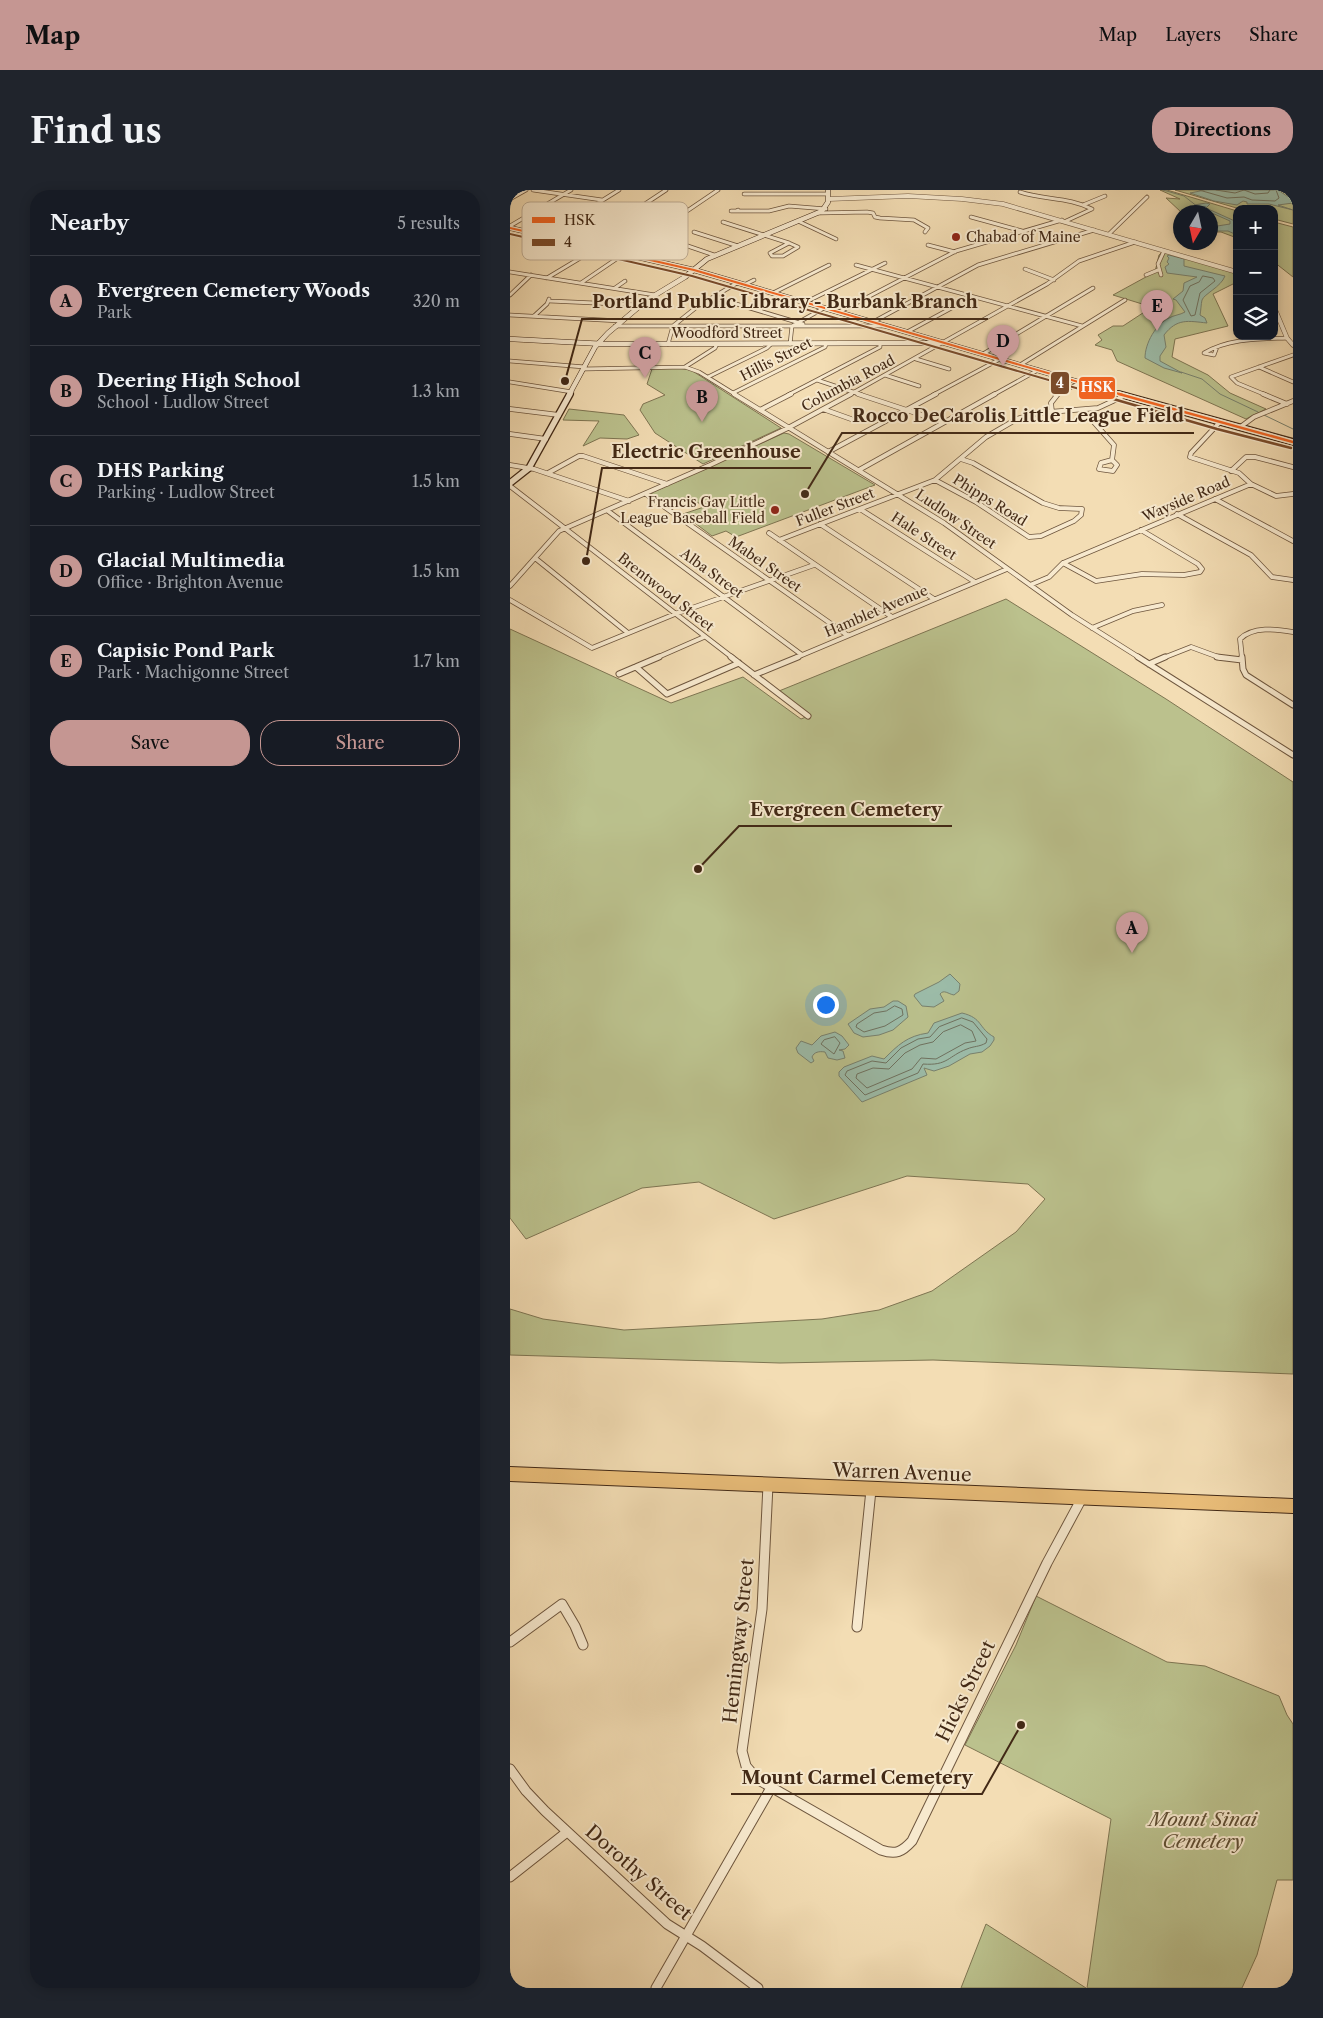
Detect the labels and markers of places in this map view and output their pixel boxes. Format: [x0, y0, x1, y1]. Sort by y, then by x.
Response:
place label: Chabad of Maine [966, 228, 1081, 246]
marker: Chabad of Maine [950, 231, 962, 243]
callout: Portland Public Library - Burbank Branch [582, 286, 988, 319]
pin: E [1141, 290, 1173, 331]
pin: D [987, 325, 1019, 366]
pin: C [629, 337, 661, 378]
pin: B [686, 381, 718, 422]
callout: Rocco DeCarolis Little League Field [842, 400, 1194, 433]
callout: Electric Greenhouse [602, 435, 811, 468]
place label: Francis Gay Little League Baseball Field [620, 493, 765, 527]
marker: Francis Gay Little League Baseball Field [769, 504, 781, 516]
callout: Evergreen Cemetery [739, 793, 952, 826]
pin: A [1116, 912, 1148, 953]
callout: Mount Carmel Cemetery [731, 1761, 982, 1794]

